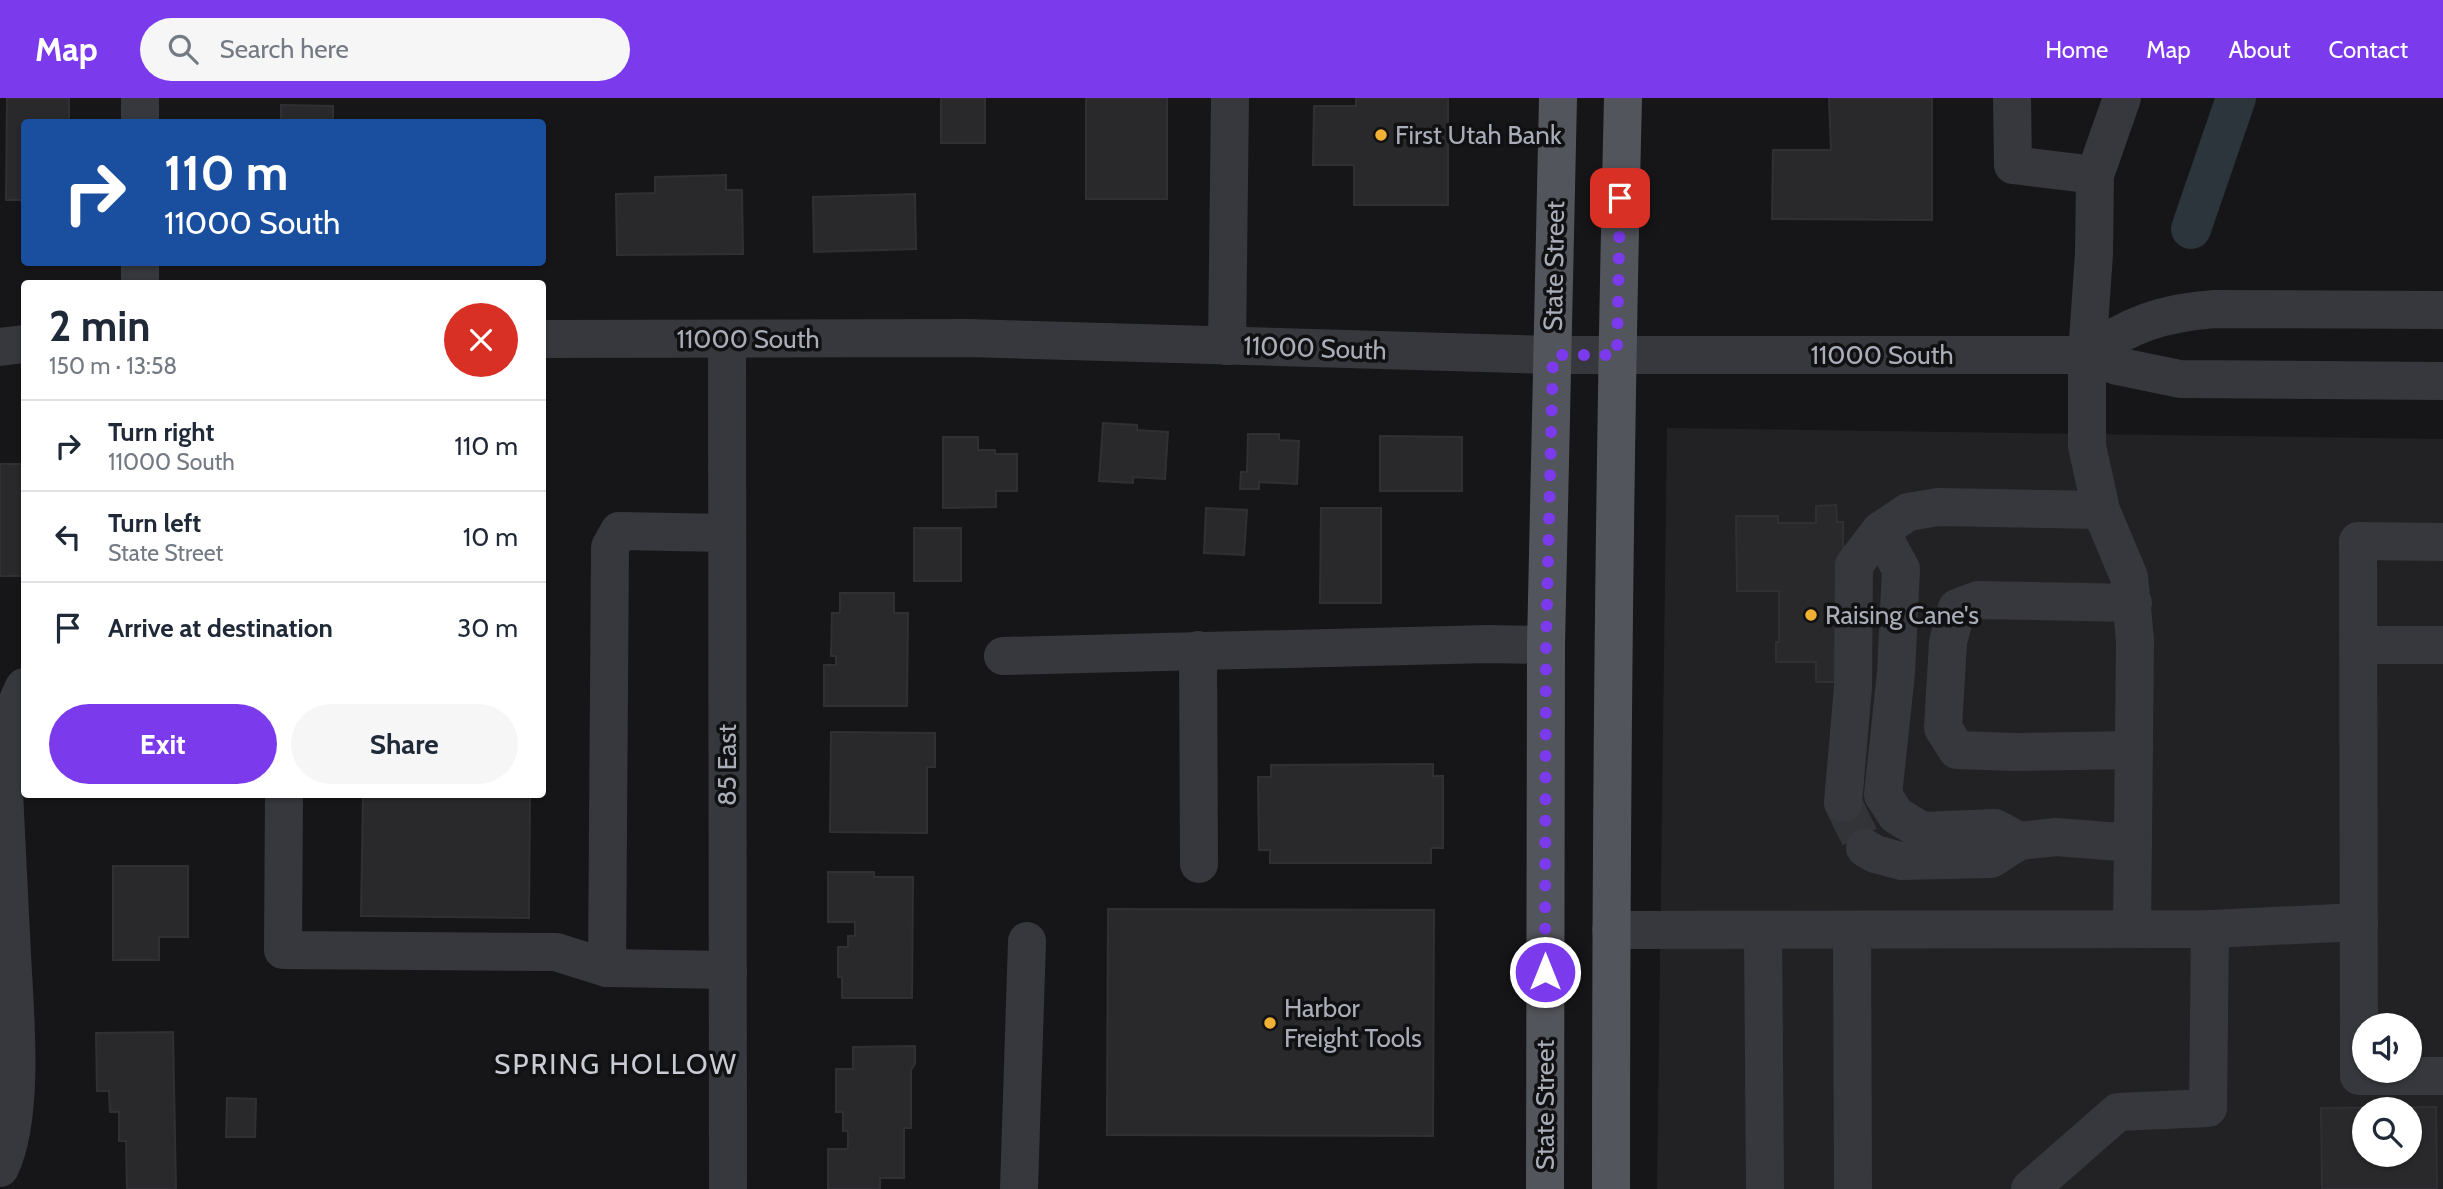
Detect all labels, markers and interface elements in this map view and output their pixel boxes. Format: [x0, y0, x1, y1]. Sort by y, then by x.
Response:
search box [140, 18, 630, 81]
text: Map [35, 29, 98, 69]
icon: search [164, 30, 202, 68]
text: Search here [220, 33, 349, 65]
text: Home [2045, 35, 2108, 64]
text: Map [2146, 35, 2191, 64]
text: About [2229, 35, 2291, 64]
text: Contact [2329, 35, 2408, 64]
place label: First Utah Bank [1395, 119, 1562, 151]
marker: First Utah Bank [1373, 127, 1389, 143]
text: 110 m [164, 143, 288, 202]
icon: right [49, 147, 140, 238]
pin [1590, 168, 1650, 228]
icon: arrive [1601, 179, 1639, 217]
street label: State Street [1537, 200, 1571, 331]
text: 11000 South [164, 203, 340, 242]
text: 2 min [49, 300, 150, 352]
button: close [444, 303, 518, 377]
street label: 11000 South [676, 323, 820, 355]
street label: 11000 South [1243, 330, 1387, 366]
street label: 11000 South [1810, 339, 1954, 371]
text: 150 m · 13:58 [49, 352, 177, 380]
text: Turn right [108, 416, 214, 448]
icon: right [49, 427, 87, 465]
text: 110 m [454, 430, 518, 462]
text: 11000 South [108, 448, 235, 476]
text: Turn left [108, 507, 201, 539]
icon: left [49, 518, 87, 556]
text: 10 m [463, 521, 518, 553]
text: State Street [108, 539, 223, 567]
place label: Raising Cane's [1825, 599, 1979, 631]
marker: Raising Cane's [1803, 607, 1819, 623]
icon: arrive [49, 609, 87, 647]
text: Arrive at destination [108, 612, 333, 644]
text: 30 m [457, 612, 518, 644]
button: Exit [49, 704, 277, 784]
button: Share [291, 704, 518, 784]
street label: 85 East [711, 724, 743, 806]
position arrow [1508, 935, 1582, 1009]
place label: Harbor Freight Tools [1284, 992, 1422, 1054]
map controls [2352, 1013, 2422, 1167]
button: sound [2352, 1013, 2422, 1083]
marker: Harbor Freight Tools [1262, 1015, 1278, 1031]
street label: State Street [1529, 1040, 1561, 1170]
district label: SPRING HOLLOW [494, 1047, 738, 1081]
button: search [2352, 1097, 2422, 1167]

